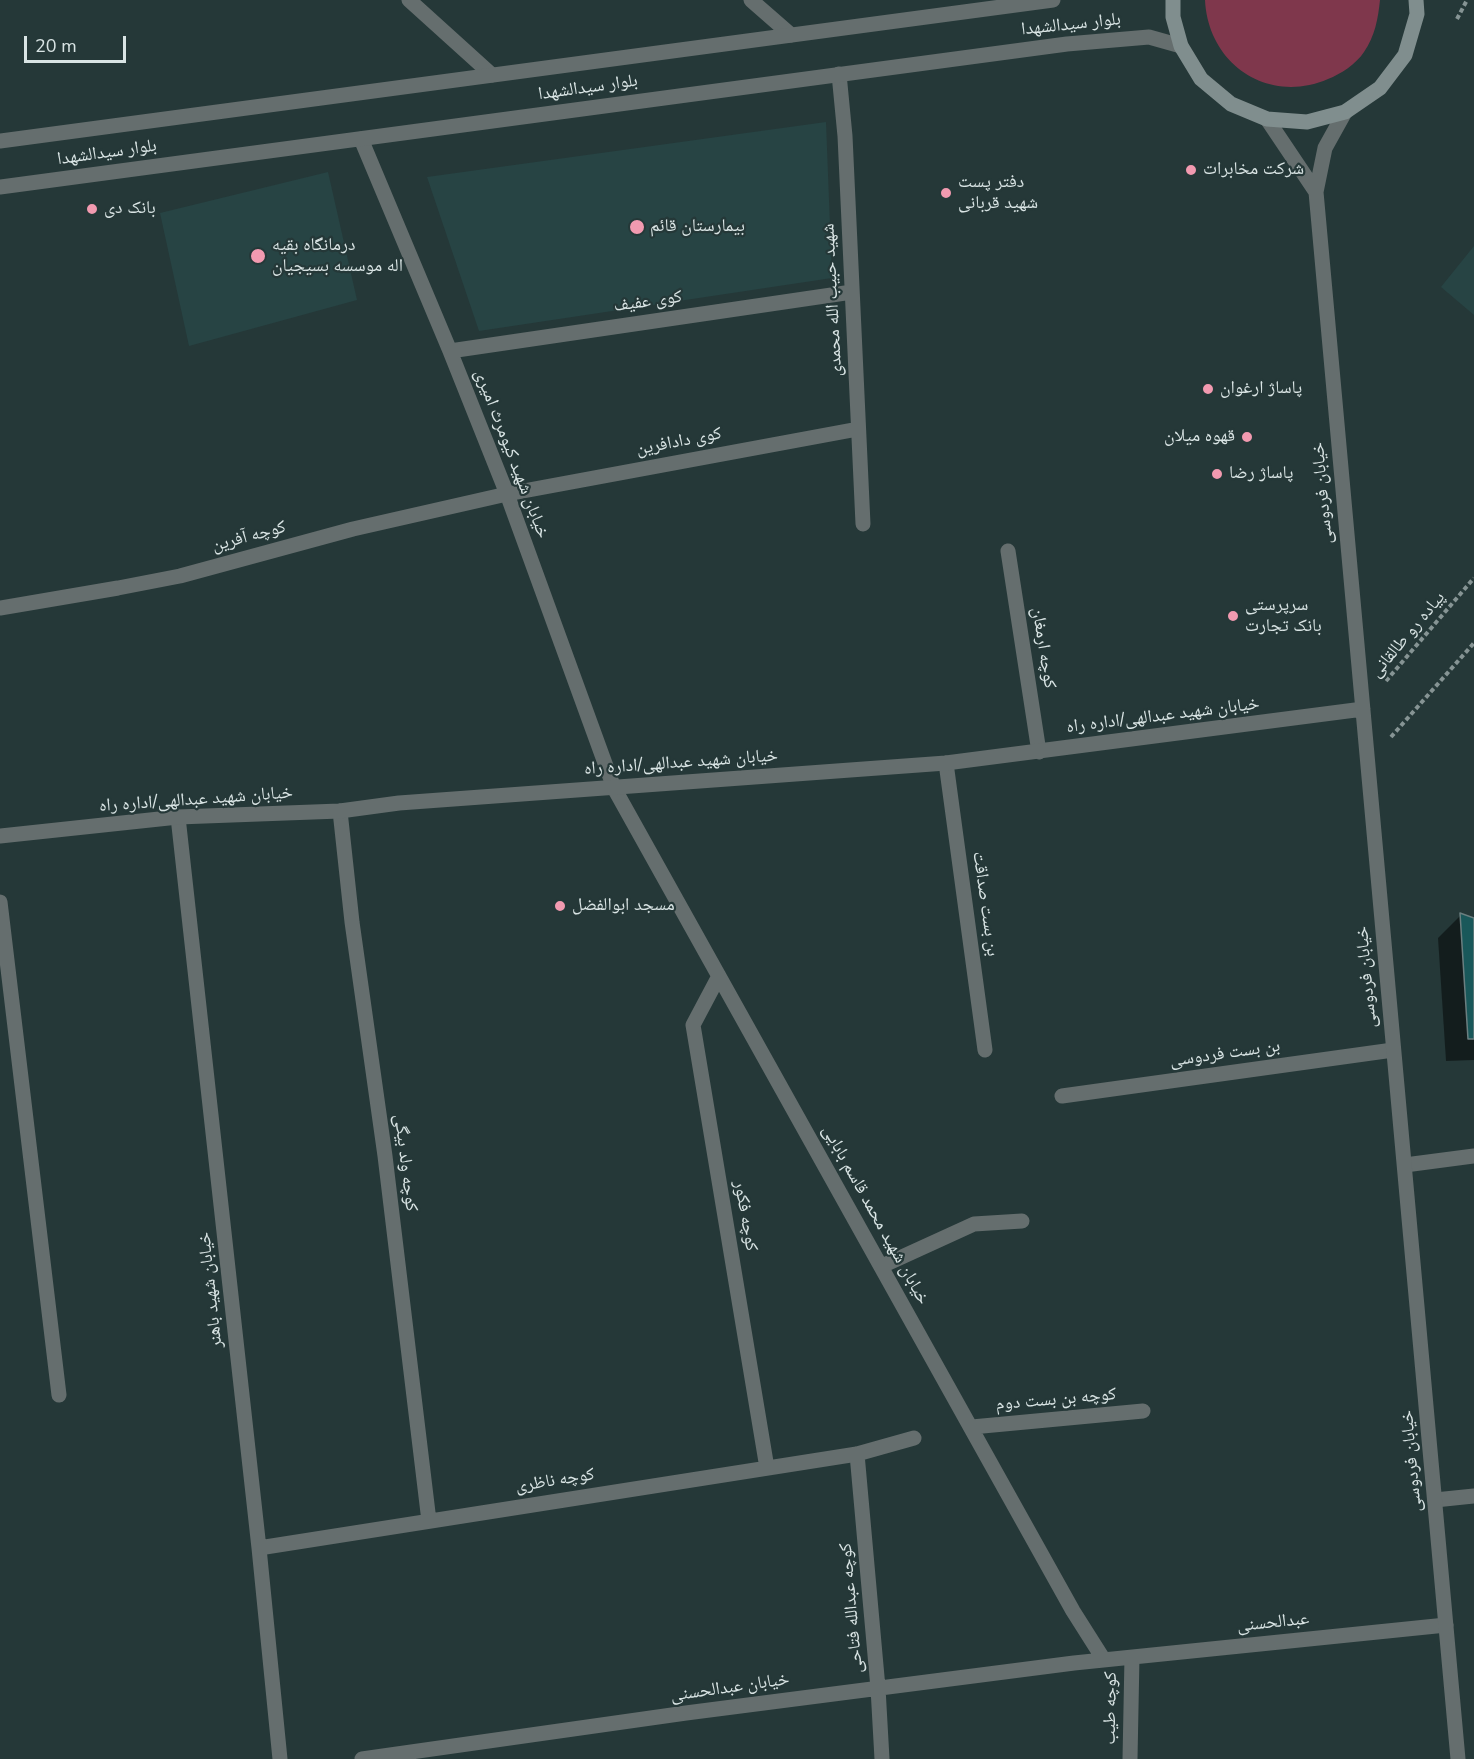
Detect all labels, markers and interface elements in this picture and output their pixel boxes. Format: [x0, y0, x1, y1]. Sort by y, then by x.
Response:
street label: بلوار سیدالشهدا [1020, 9, 1122, 41]
scale bar [27, 24, 129, 62]
text: 20 m [35, 34, 77, 58]
street label: بلوار سیدالشهدا [537, 70, 639, 106]
street label: بلوار سیدالشهدا [56, 135, 158, 171]
place label: شرکت مخابرات [1203, 159, 1304, 181]
marker: شرکت مخابرات [1184, 163, 1198, 177]
place label: دفتر پست شهید قربانی [958, 172, 1038, 214]
marker: دفتر پست شهید قربانی [939, 186, 953, 200]
place label: بانک دی [104, 198, 156, 220]
marker: بانک دی [85, 202, 99, 216]
place label: بیمارستان قائم [650, 216, 745, 238]
marker: بیمارستان قائم [628, 218, 646, 236]
street label: شهید حبیب‌ الله محمدی [818, 223, 848, 377]
place label: درمانگاه بقیه اله موسسه بسیجیان [272, 235, 403, 278]
marker: درمانگاه بقیه اله موسسه بسیجیان [249, 247, 267, 265]
street label: کوی عفیف [612, 287, 684, 317]
street label: خیابان شهید کیومرث امیری [469, 366, 553, 542]
place label: پاساژ ارغوان [1220, 378, 1302, 400]
marker: پاساژ ارغوان [1201, 382, 1215, 396]
street label: کوی دادافرین [634, 423, 724, 461]
place label: قهوه میلان [1164, 426, 1235, 448]
marker: قهوه میلان [1240, 430, 1254, 444]
street label: خیابان فردوسی [1308, 441, 1338, 545]
place label: پاساژ رضا [1229, 463, 1293, 485]
marker: پاساژ رضا [1210, 467, 1224, 481]
street label: کوچه آفرین [210, 517, 288, 557]
street label: پیاده رو طالقانی [1366, 588, 1450, 682]
place label: سرپرستی بانک تجارت [1245, 595, 1322, 638]
street label: کوچه ارمغان [1026, 606, 1060, 690]
marker: سرپرستی بانک تجارت [1226, 609, 1240, 623]
street label: خیابان شهید عبدالهی/اداره راه [1065, 693, 1261, 739]
street label: خیابان شهید عبدالهی/اداره راه [583, 745, 779, 781]
street label: خیابان شهید عبدالهی/اداره راه [98, 782, 294, 818]
street label: بن بست صداقت [967, 850, 1003, 958]
place label: مسجد ابوالفضل [572, 895, 675, 917]
marker: مسجد ابوالفضل [553, 899, 567, 913]
street label: خیابان فردوسی [1352, 925, 1382, 1029]
street label: بن بست فردوسی [1168, 1036, 1282, 1072]
street label: کوچه ولد بیگی [388, 1113, 422, 1213]
street label: خیابان شهید محمد قاسم بابایی [817, 1121, 933, 1309]
street label: کوچه فکور [728, 1179, 762, 1253]
street label: خیابان شهید باهنر [194, 1231, 228, 1349]
street label: کوچه بن بست دوم [995, 1384, 1117, 1416]
street label: خیابان فردوسی [1397, 1409, 1427, 1513]
street label: کوچه ناظری [514, 1464, 596, 1498]
street label: کوچه عبدالله فتاحی [836, 1542, 868, 1674]
street label: عبدالحسنی [1236, 1608, 1310, 1638]
street label: خیابان عبدالحسنی [669, 1669, 791, 1707]
street label: کوچه طیب [1100, 1671, 1122, 1745]

